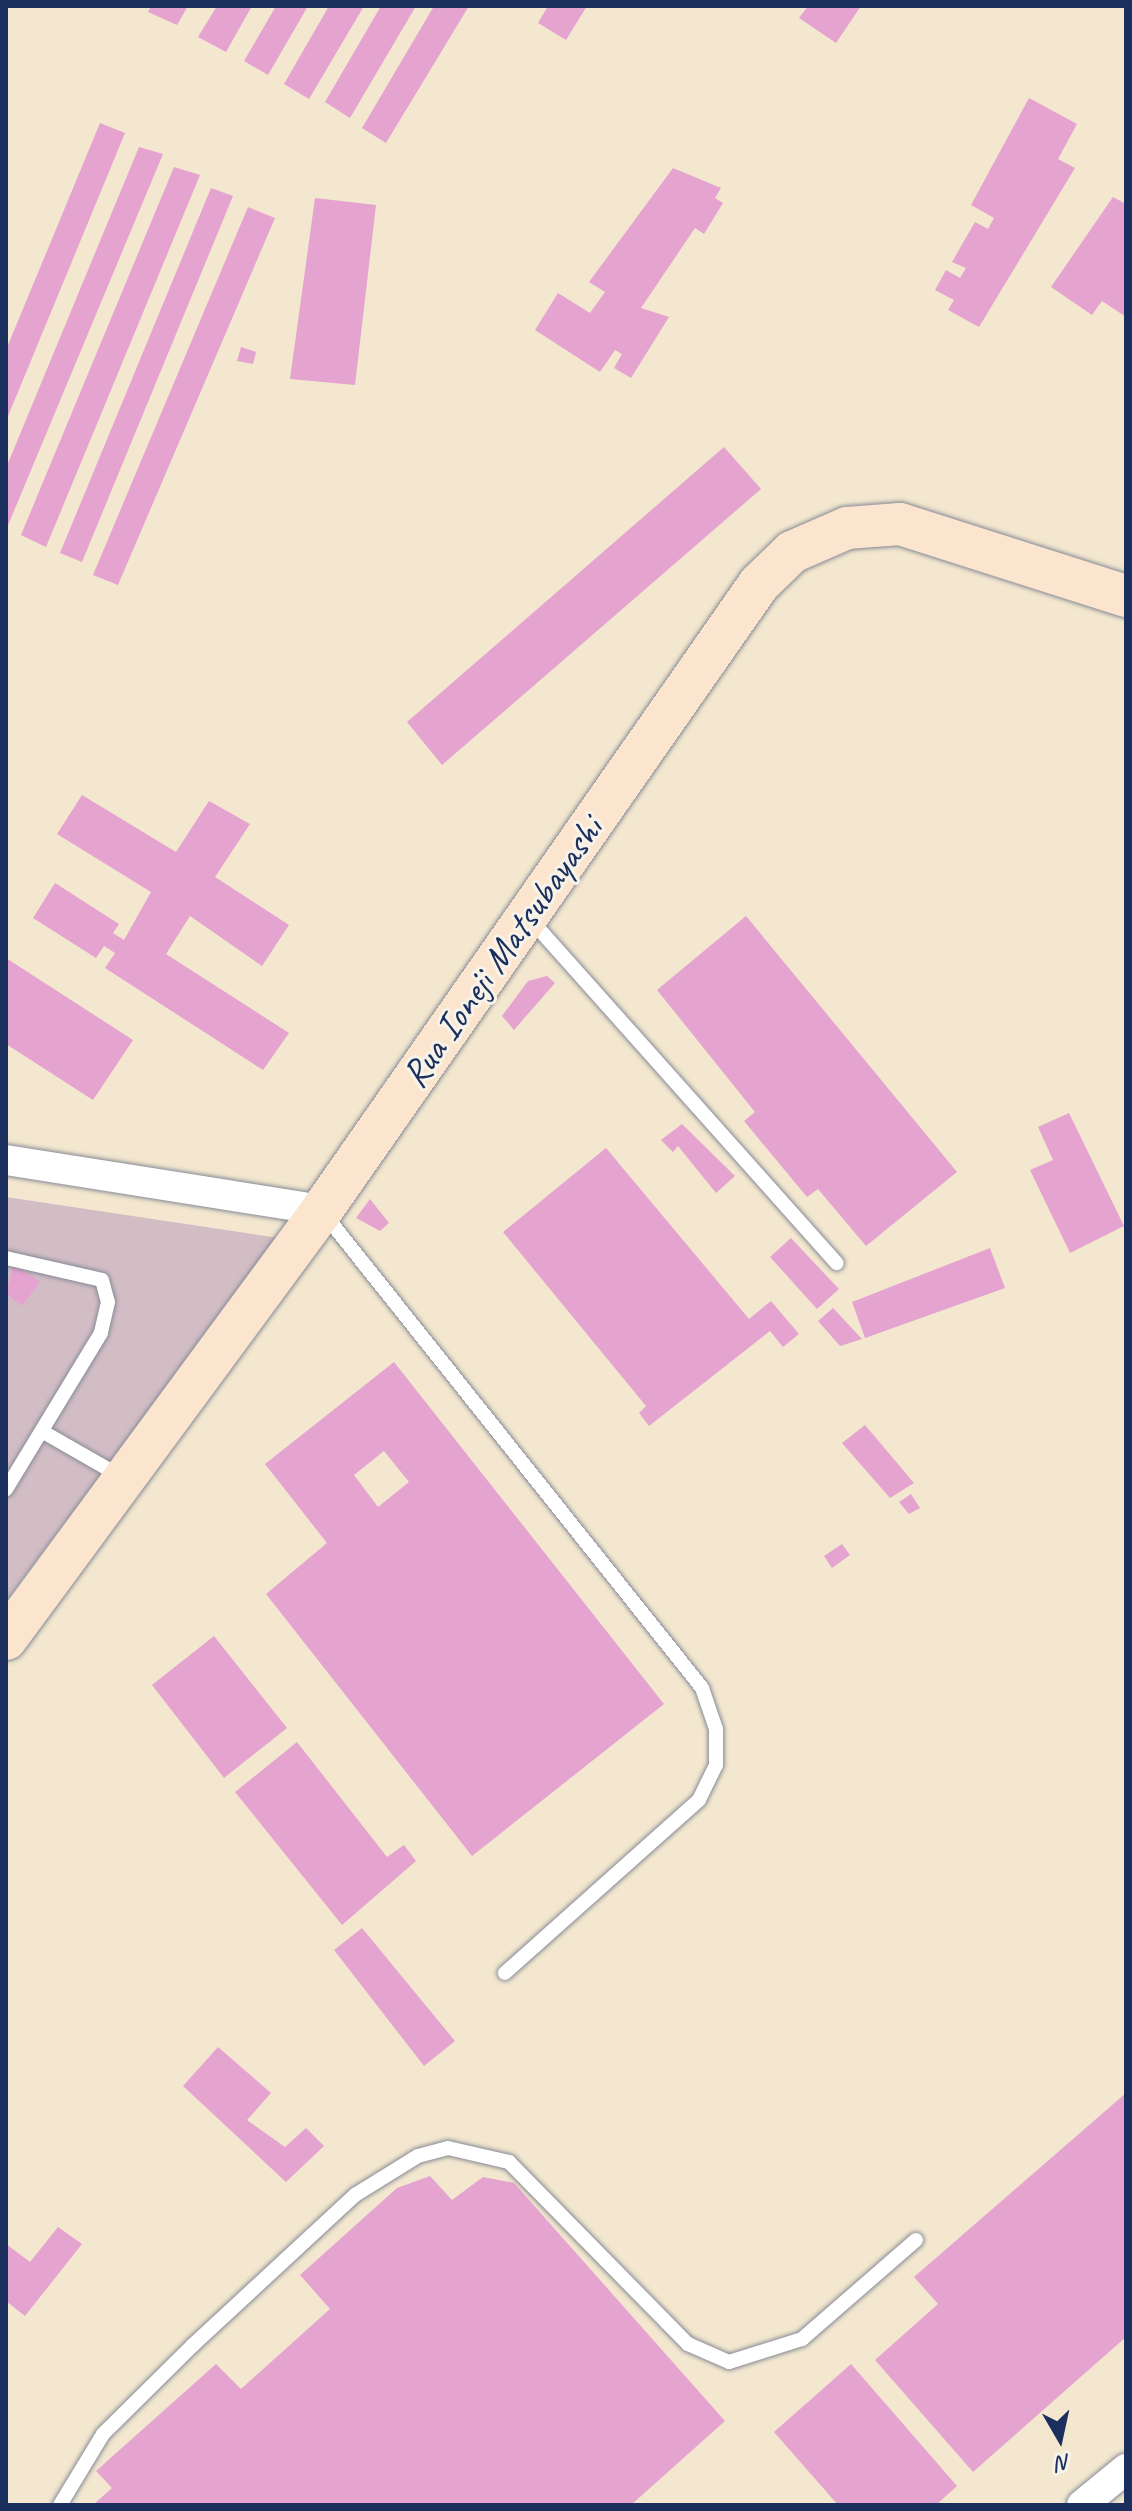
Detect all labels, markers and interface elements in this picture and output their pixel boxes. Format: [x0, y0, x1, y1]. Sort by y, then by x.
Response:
street label: Rua Ioneji Matsubayashi [391, 807, 613, 1097]
north arrow [1020, 2399, 1100, 2479]
text: N [1055, 2448, 1073, 2478]

